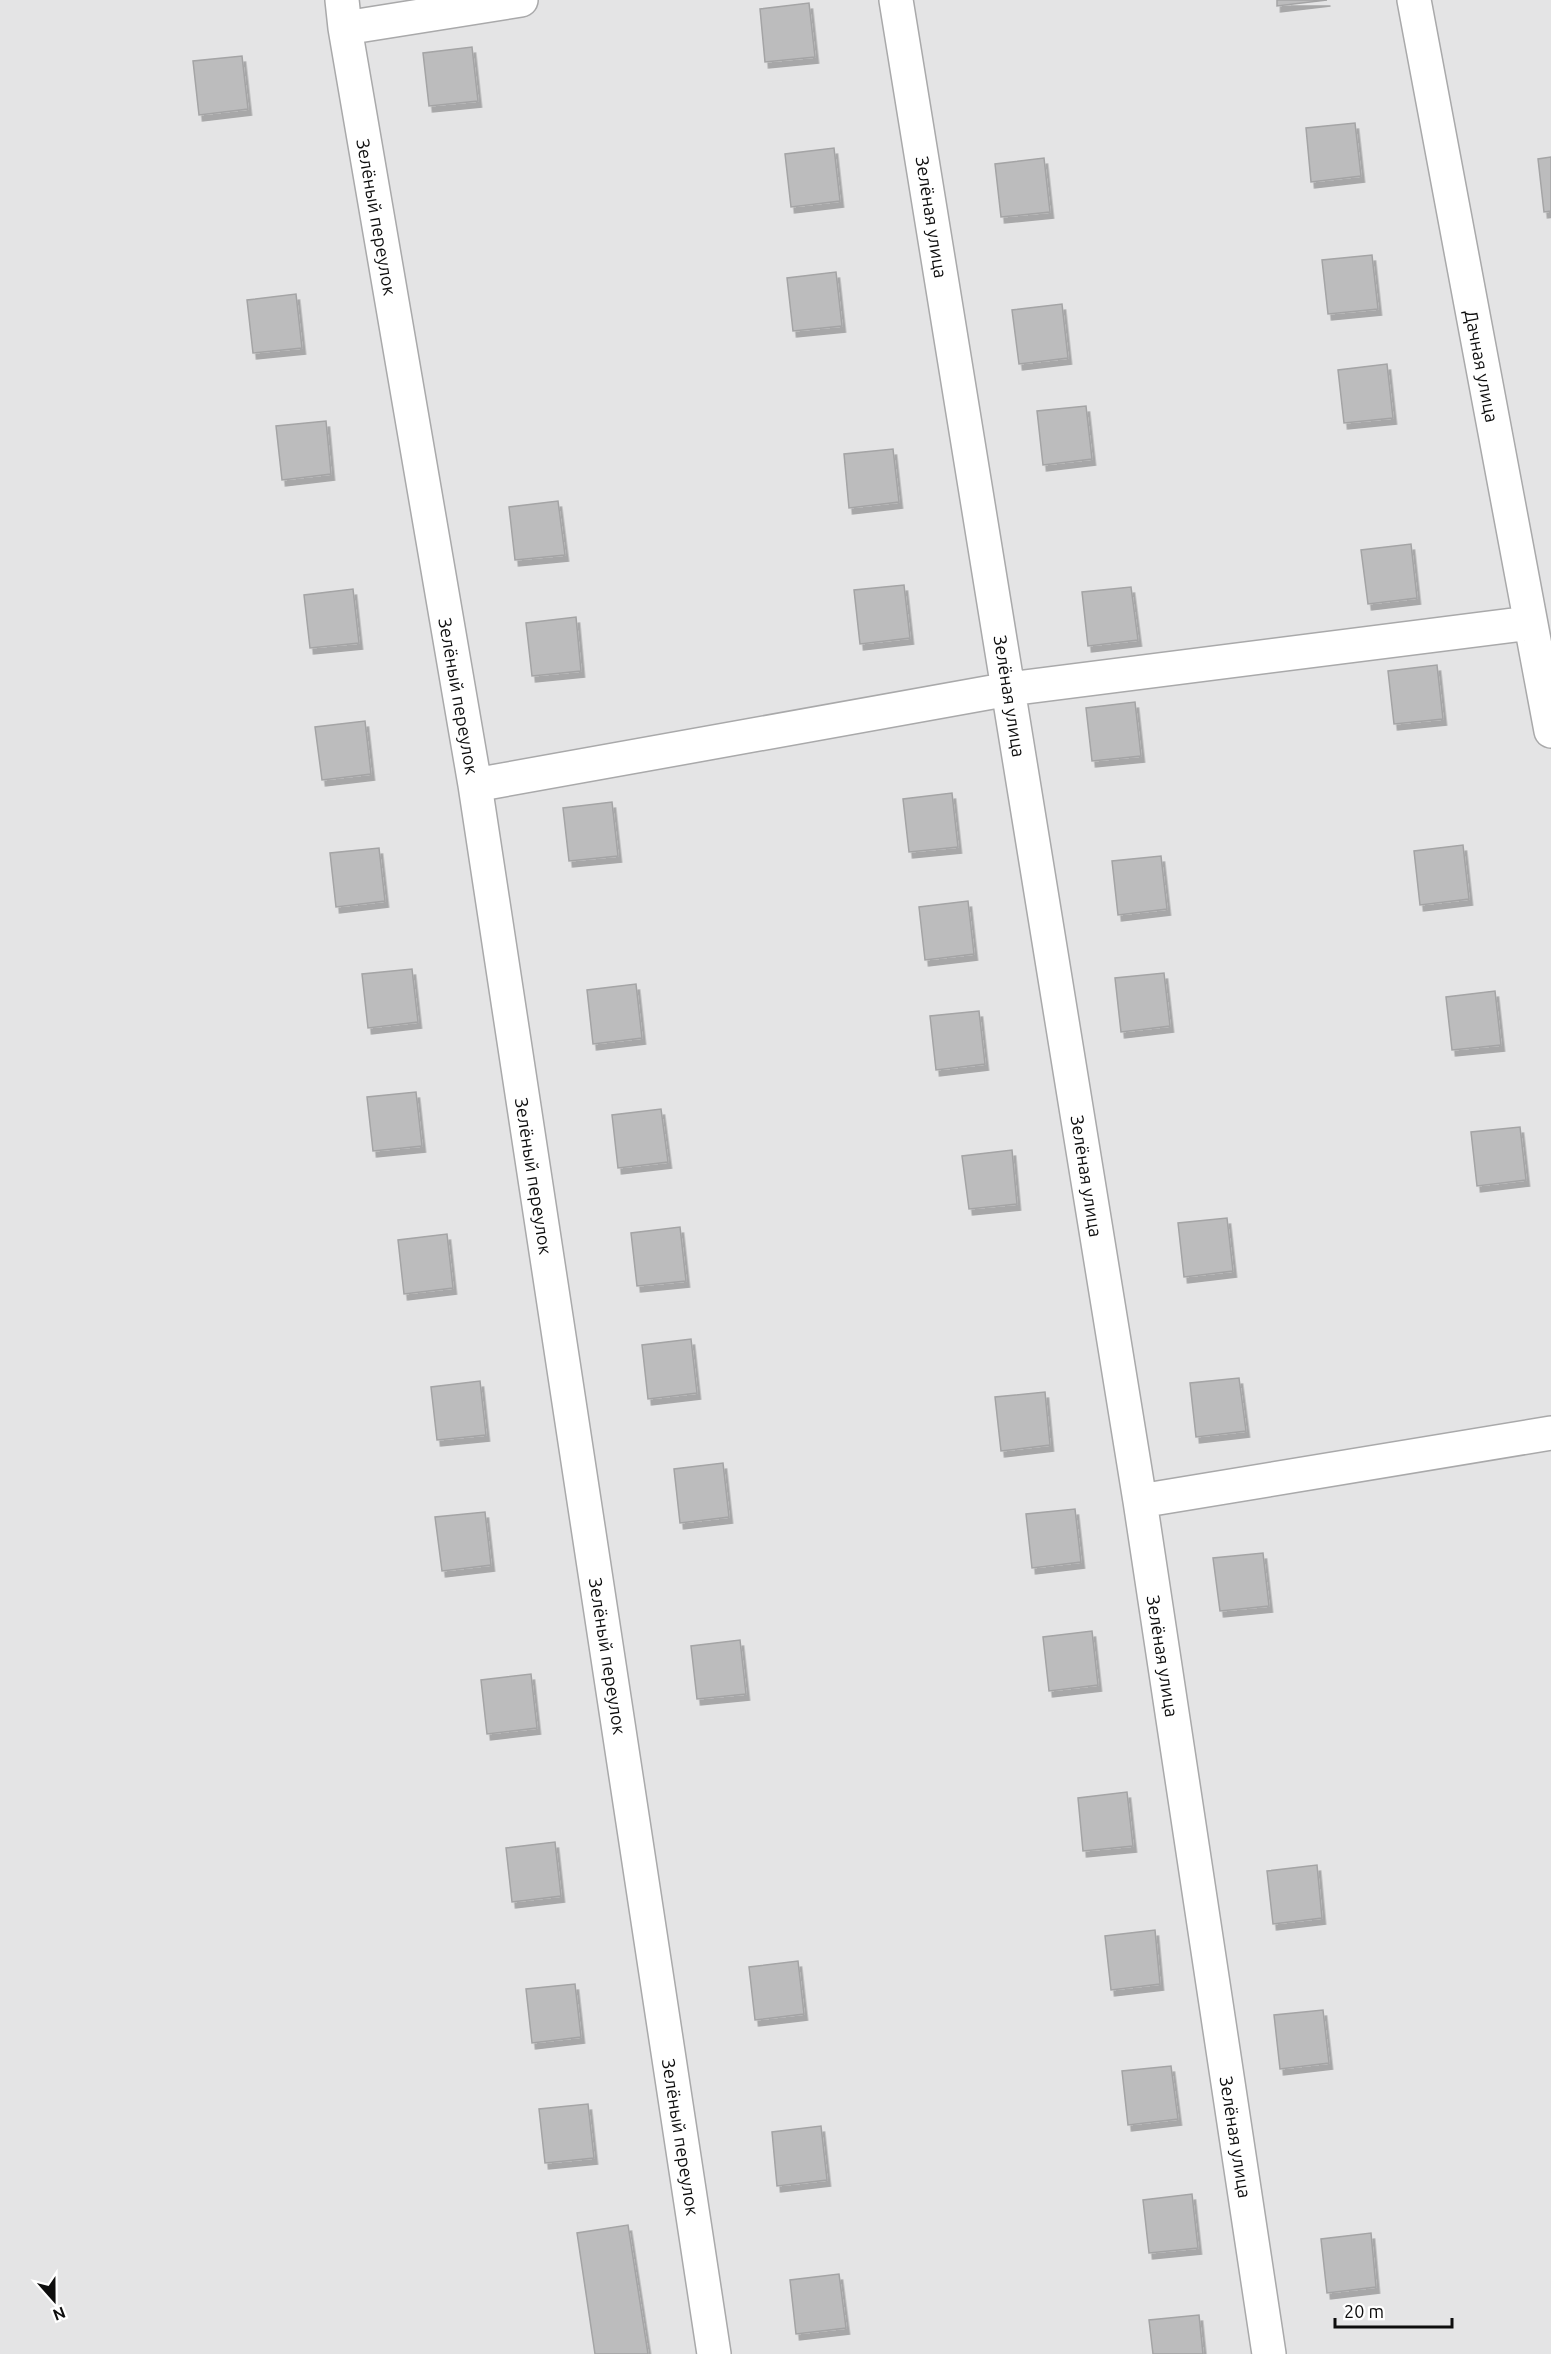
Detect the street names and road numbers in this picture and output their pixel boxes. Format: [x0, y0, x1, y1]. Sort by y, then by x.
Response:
street label: Зелёный переулок [353, 137, 401, 297]
street label: Зелёная улица [912, 155, 952, 279]
street label: Дачная улица [1461, 308, 1503, 424]
street label: Зелёный переулок [435, 616, 483, 776]
street label: Зелёная улица [990, 634, 1030, 758]
street label: Зелёный переулок [512, 1096, 556, 1256]
street label: Зелёная улица [1067, 1114, 1107, 1238]
street label: Зелёный переулок [586, 1576, 630, 1736]
street label: Зелёная улица [1143, 1594, 1183, 1718]
street label: Зелёный переулок [659, 2057, 703, 2217]
street label: Зелёная улица [1216, 2075, 1256, 2199]

